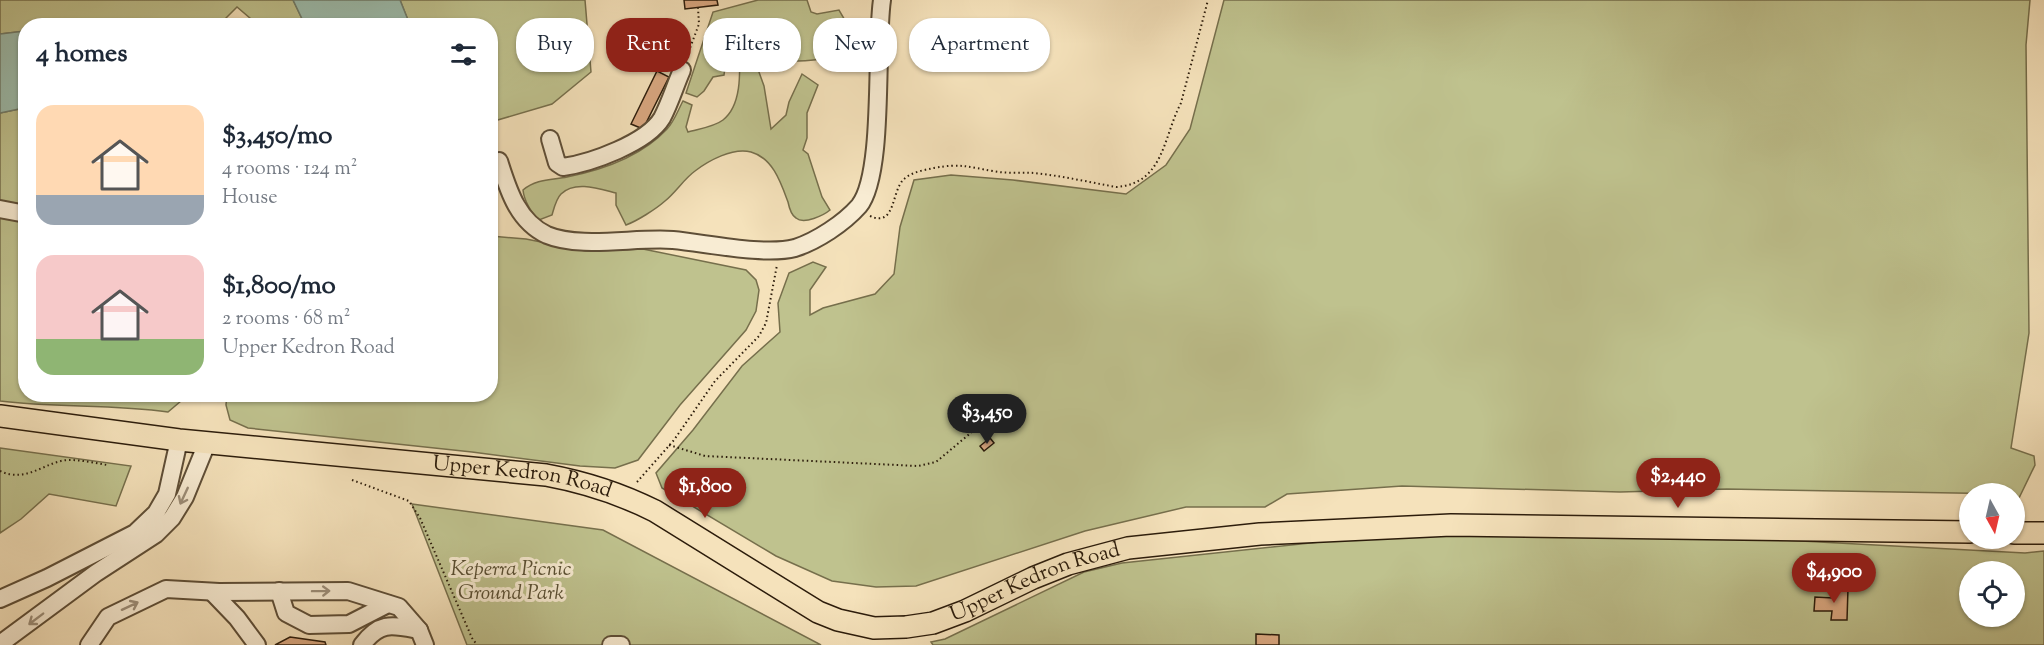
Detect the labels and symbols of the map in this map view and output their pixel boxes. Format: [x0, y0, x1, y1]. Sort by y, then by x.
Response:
pin: $3,450 [938, 394, 1036, 445]
street label: Upper Kedron Road [431, 449, 616, 506]
pin: $2,440 [1629, 458, 1727, 509]
pin: $1,800 [656, 468, 754, 519]
north arrow [1959, 483, 2025, 549]
one-way arrow [178, 487, 190, 505]
street label: Upper Kedron Road [946, 536, 1124, 630]
pin: $4,900 [1785, 553, 1883, 604]
park label: Keperra Picnic Ground Park [450, 555, 572, 609]
one-way arrow [311, 585, 331, 597]
one-way arrow [121, 600, 139, 612]
one-way arrow [28, 612, 44, 625]

